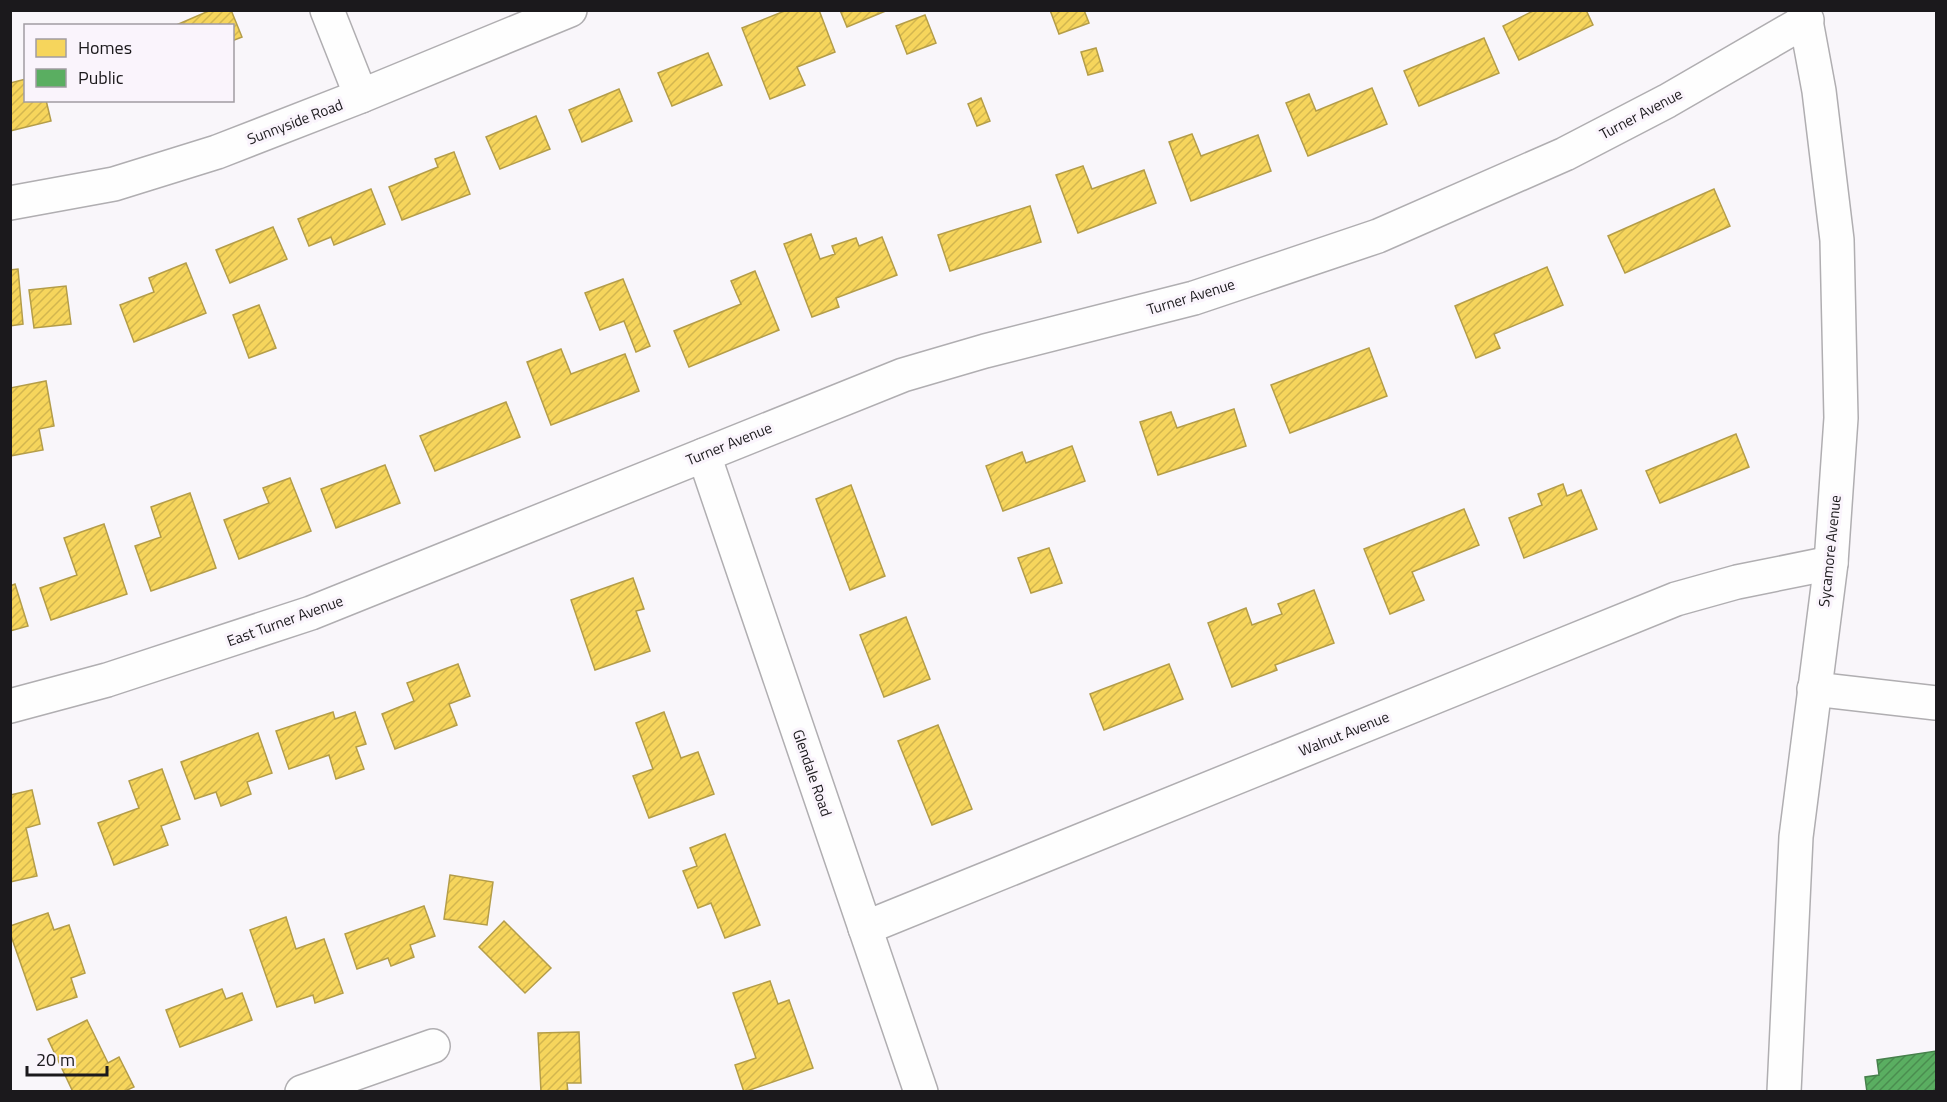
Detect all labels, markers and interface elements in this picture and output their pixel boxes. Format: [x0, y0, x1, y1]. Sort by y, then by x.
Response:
legend [24, 24, 234, 102]
text: Homes [78, 34, 132, 61]
text: Public [78, 64, 124, 91]
street label: Turner Avenue [1595, 82, 1686, 145]
street label: Sunnyside Road [244, 93, 346, 150]
street label: Turner Avenue [1144, 272, 1238, 321]
street label: Turner Avenue [682, 416, 775, 471]
street label: Sycamore Avenue [1812, 494, 1847, 608]
street label: East Turner Avenue [224, 589, 346, 652]
street label: Walnut Avenue [1295, 705, 1392, 762]
street label: Glendale Road [787, 726, 838, 819]
scale bar [27, 1039, 106, 1077]
text: 20 m [36, 1046, 75, 1073]

